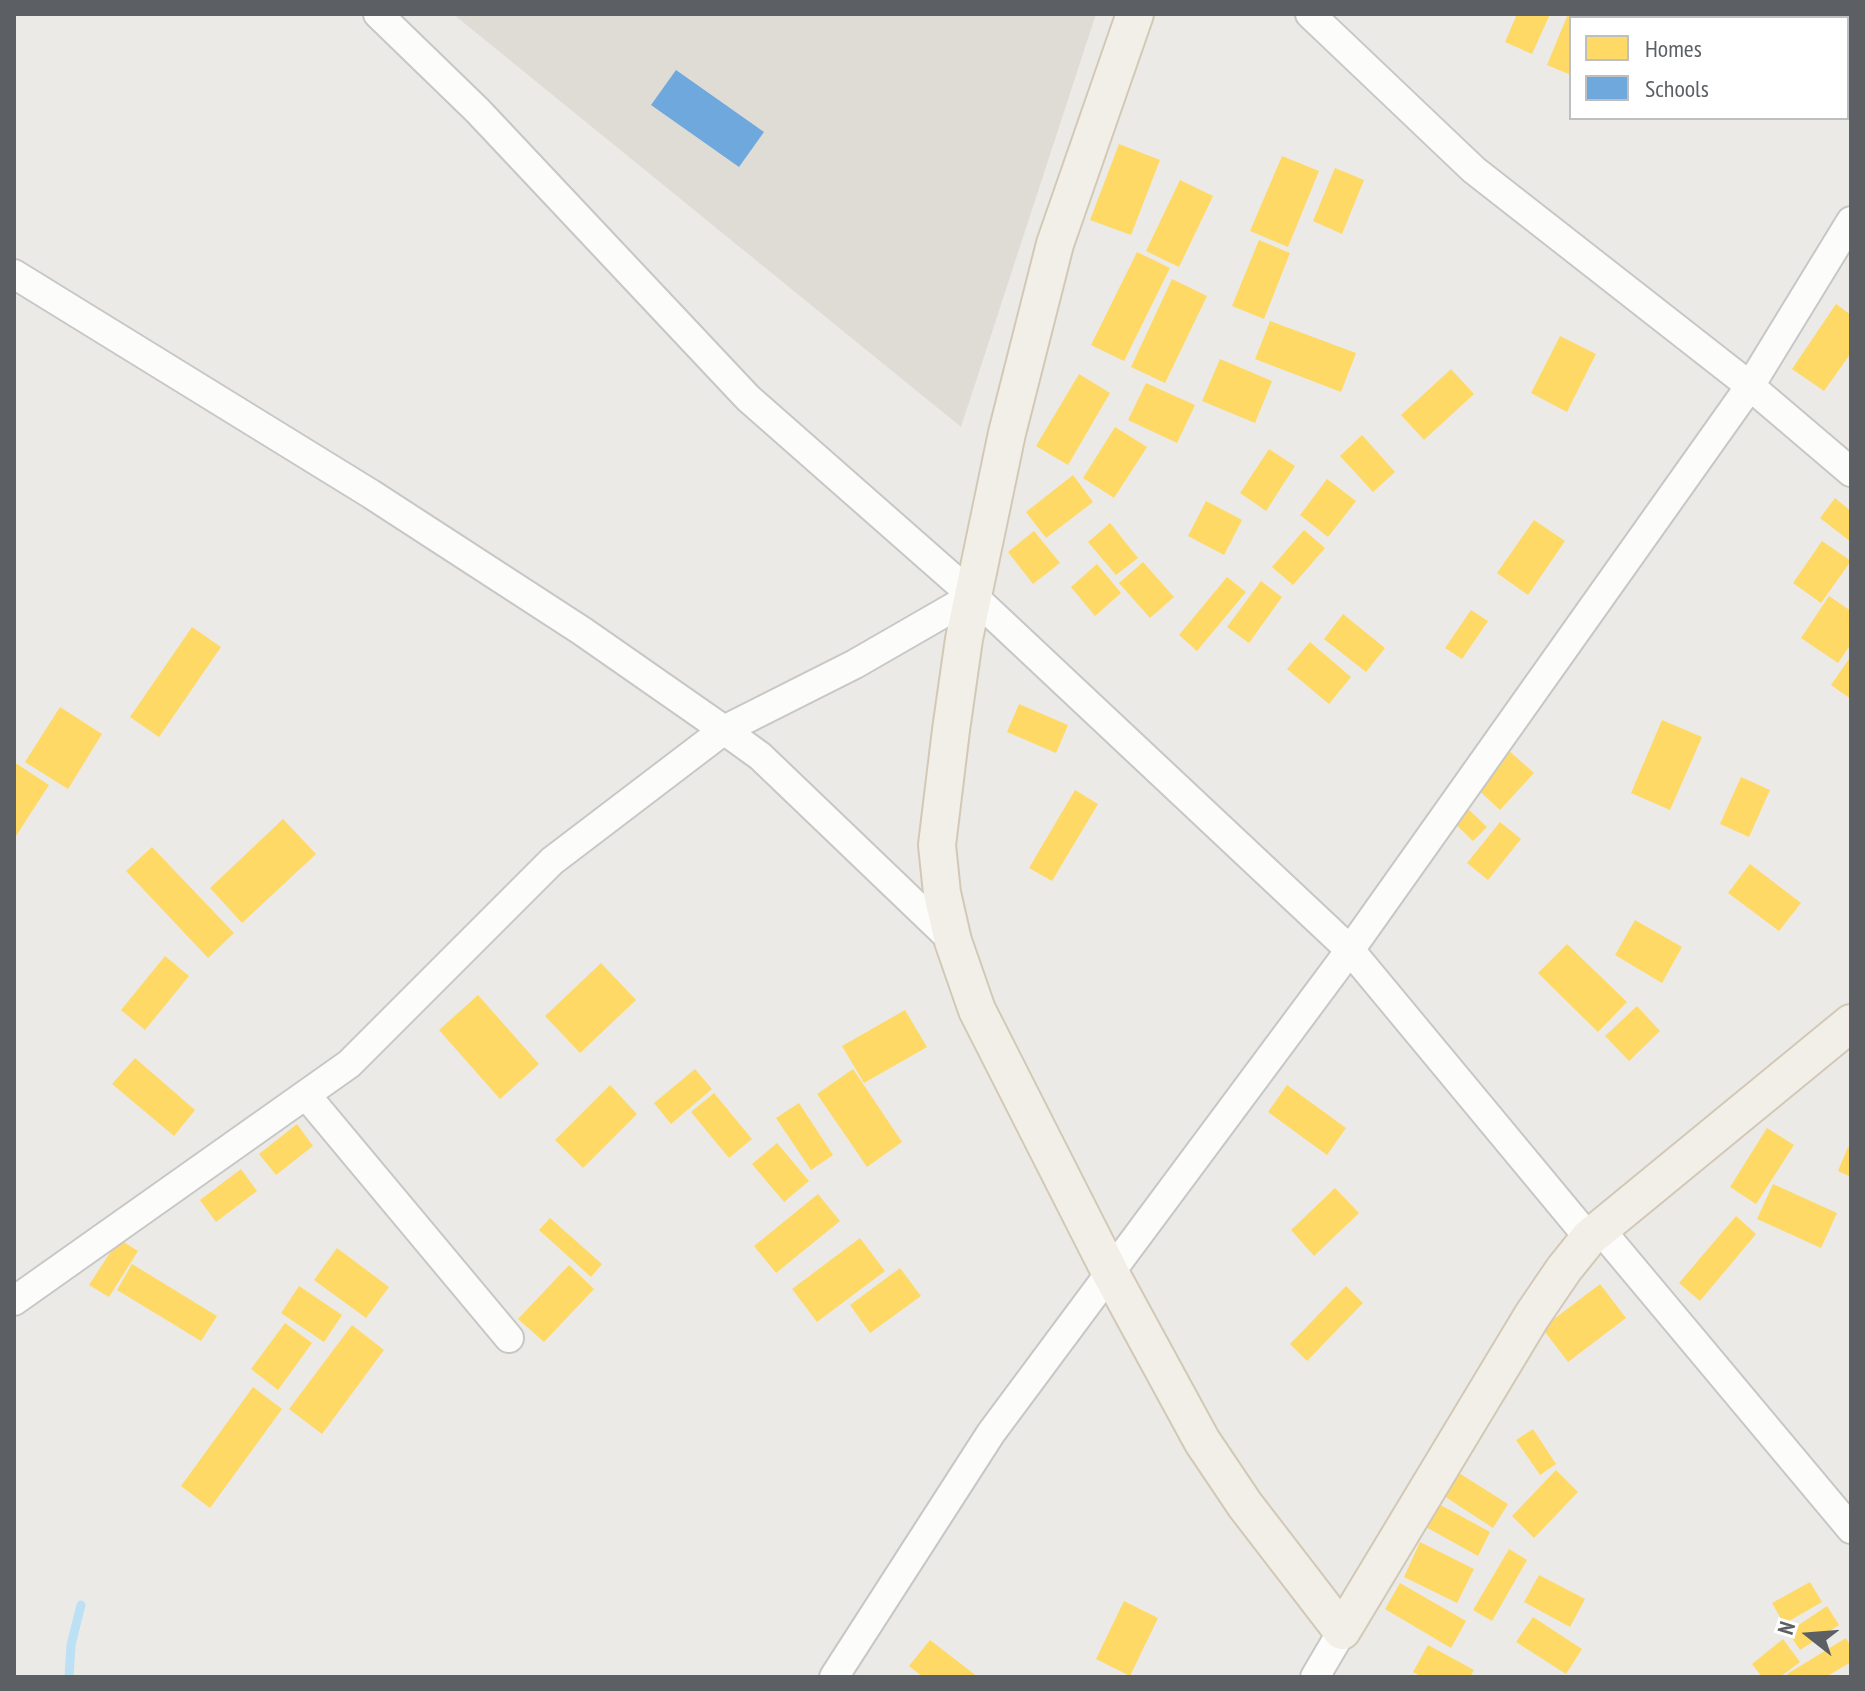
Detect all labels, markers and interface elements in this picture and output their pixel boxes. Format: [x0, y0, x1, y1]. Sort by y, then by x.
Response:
legend [1569, 16, 1849, 120]
text: Homes [1645, 33, 1702, 64]
text: Schools [1645, 73, 1709, 104]
north arrow [1769, 1595, 1849, 1675]
text: N [1771, 1618, 1801, 1638]

